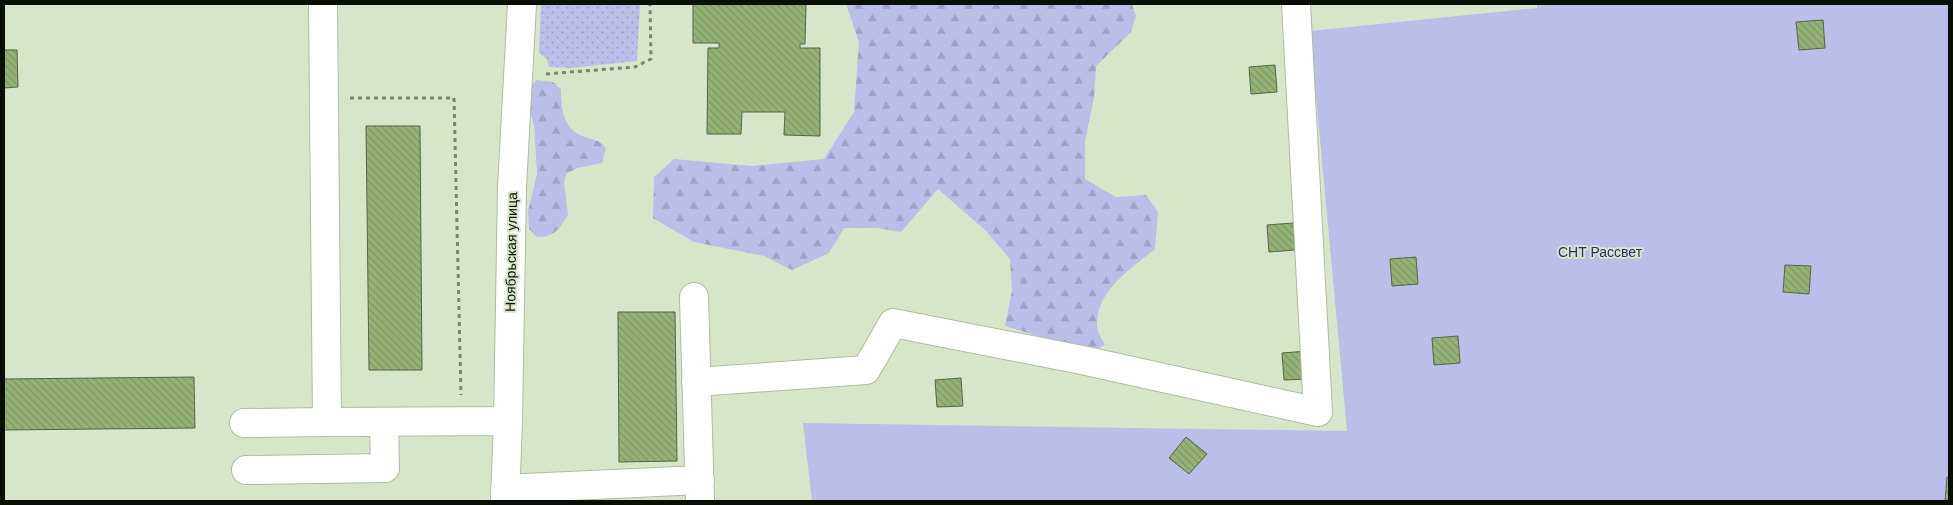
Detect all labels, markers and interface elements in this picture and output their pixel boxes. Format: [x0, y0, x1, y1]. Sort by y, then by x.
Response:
street label: Ноябрьская улица [501, 192, 521, 312]
park label: СНТ Рассвет [1558, 243, 1643, 261]

